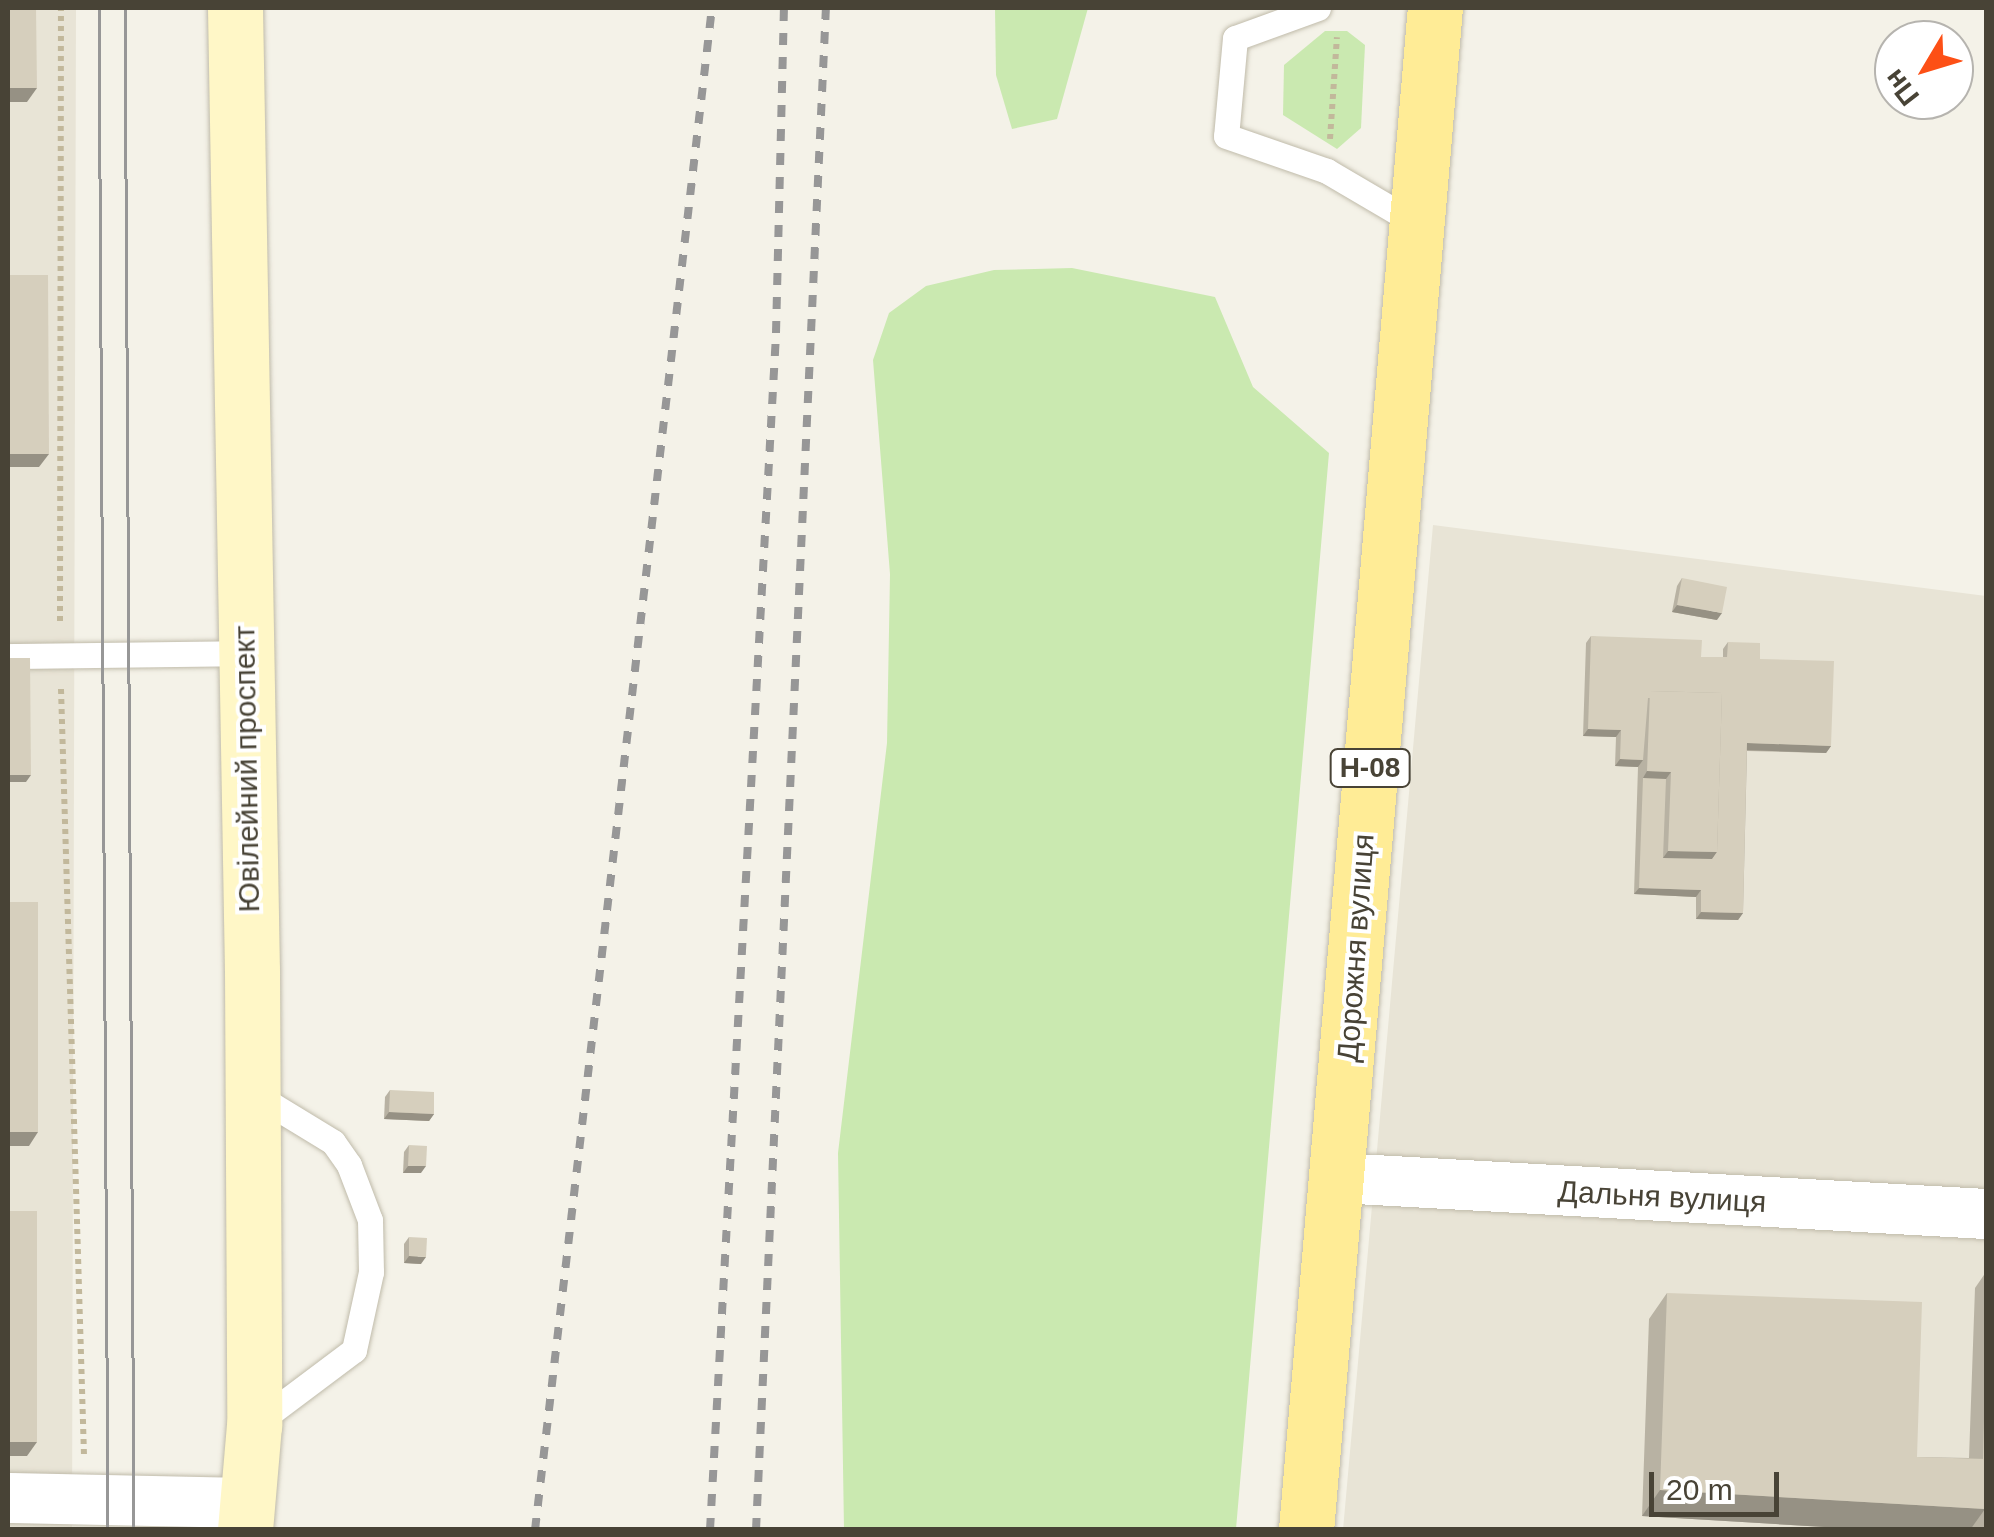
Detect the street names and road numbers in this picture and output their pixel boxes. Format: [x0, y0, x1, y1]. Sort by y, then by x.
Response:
street label: Ювілейний проспект [226, 625, 268, 913]
road number: Н-08 [1328, 745, 1412, 791]
street label: Дорожня вулиця [1330, 833, 1382, 1063]
street label: Дальня вулиця [1557, 1174, 1767, 1220]

